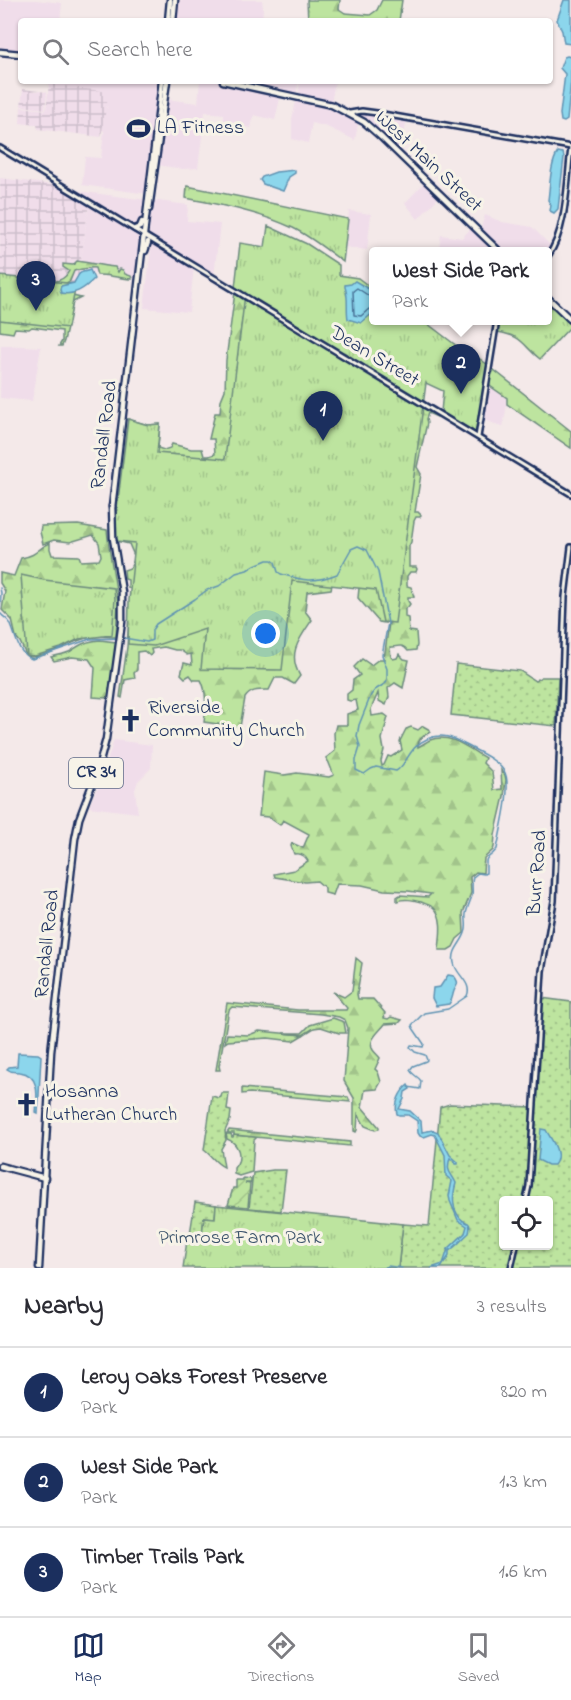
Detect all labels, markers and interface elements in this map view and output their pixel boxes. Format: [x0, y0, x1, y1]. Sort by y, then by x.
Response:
search box [18, 18, 553, 84]
icon: search [39, 35, 72, 68]
text: Search here [87, 35, 192, 67]
street label: West Main Street [368, 104, 489, 220]
place label: LA Fitness [157, 114, 244, 143]
sports icon: LA Fitness [126, 115, 152, 141]
popup [369, 247, 552, 325]
text: West Side Park [392, 256, 529, 288]
pin: 3 [16, 262, 56, 311]
text: Park [392, 288, 428, 317]
street label: Dean Street [323, 318, 424, 395]
pin: 2 [442, 344, 480, 394]
street label: Randall Road [84, 379, 126, 491]
pin: 1 [304, 392, 342, 441]
your location [251, 619, 280, 648]
place label: Riverside Community Church [148, 694, 305, 746]
church icon: Riverside Community Church [117, 707, 143, 733]
road number: CR 34 [69, 758, 123, 788]
street label: Burr Road [520, 829, 555, 918]
street label: Randall Road [28, 888, 68, 1000]
place label: Hosanna Lutheran Church [45, 1078, 177, 1130]
church icon: Hosanna Lutheran Church [14, 1091, 40, 1117]
map controls [499, 1196, 553, 1250]
button: locate [499, 1196, 553, 1250]
park label: Primrose Farm Park [158, 1224, 322, 1253]
text: Nearby [24, 1288, 103, 1326]
text: 3 results [477, 1293, 547, 1322]
text: Leroy Oaks Forest Preserve [81, 1362, 327, 1394]
text: 1 [40, 1378, 47, 1407]
text: 820 m [500, 1378, 547, 1407]
text: Park [81, 1394, 117, 1423]
text: West Side Park [81, 1452, 218, 1484]
text: 2 [39, 1468, 48, 1497]
text: 1.3 km [499, 1468, 547, 1497]
text: Park [81, 1484, 117, 1513]
text: Timber Trails Park [81, 1542, 244, 1574]
text: 3 [39, 1558, 48, 1587]
text: 1.6 km [498, 1558, 547, 1587]
text: Park [81, 1574, 117, 1603]
tab: Map [72, 1629, 105, 1689]
tab: Directions [248, 1629, 314, 1689]
tab: Saved [458, 1629, 499, 1689]

